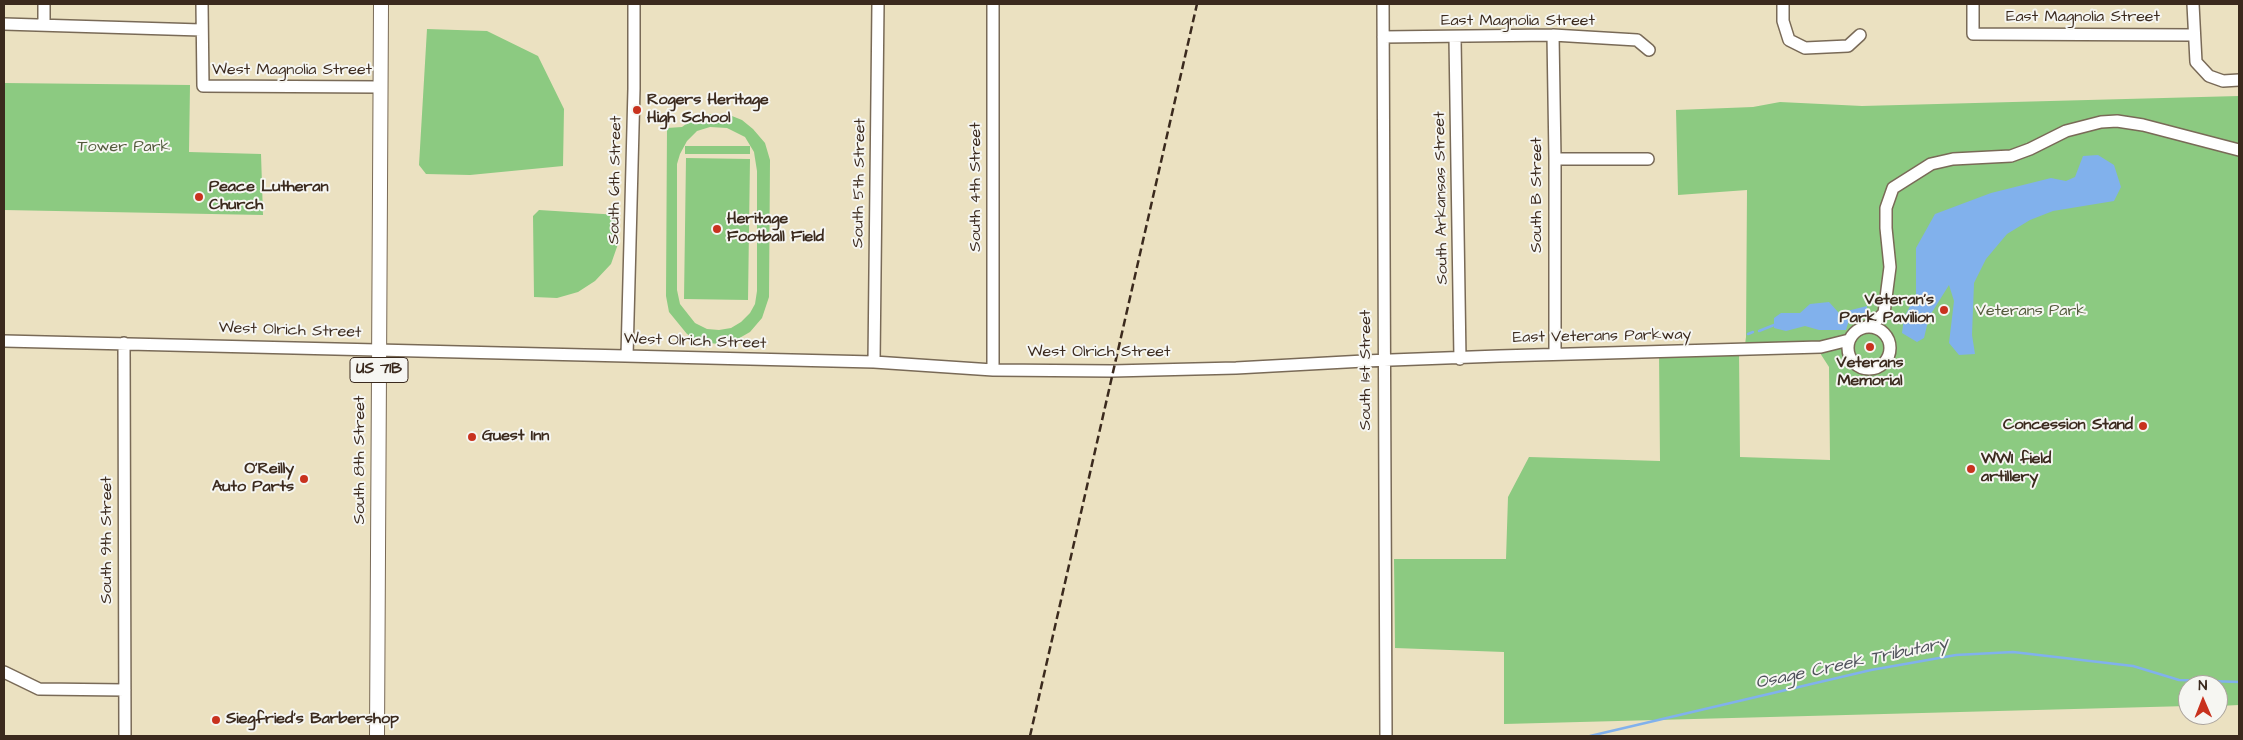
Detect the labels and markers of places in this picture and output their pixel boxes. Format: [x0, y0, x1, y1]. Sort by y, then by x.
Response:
place label: Rogers Heritage High School [647, 91, 769, 129]
marker: Rogers Heritage High School [631, 104, 643, 116]
place label: Peace Lutheran Church [209, 178, 328, 216]
marker: Peace Lutheran Church [193, 191, 205, 203]
place label: Heritage Football Field [727, 210, 824, 248]
marker: Heritage Football Field [711, 223, 723, 235]
place label: Veteran's Park Pavilion [1840, 291, 1934, 329]
marker: Veteran's Park Pavilion [1938, 304, 1950, 316]
marker: Veterans Memorial [1864, 341, 1876, 353]
place label: Veterans Memorial [1837, 354, 1903, 392]
place label: Concession Stand [2003, 416, 2133, 436]
marker: Concession Stand [2137, 420, 2149, 432]
place label: Guest Inn [482, 427, 549, 447]
marker: Guest Inn [466, 431, 478, 443]
place label: WWI field artillery [1981, 450, 2051, 488]
place label: O'Reilly Auto Parts [212, 460, 294, 498]
marker: WWI field artillery [1965, 463, 1977, 475]
marker: O'Reilly Auto Parts [298, 473, 310, 485]
place label: Siegfried’s Barbershop [226, 710, 399, 730]
marker: Siegfried’s Barbershop [210, 714, 222, 726]

